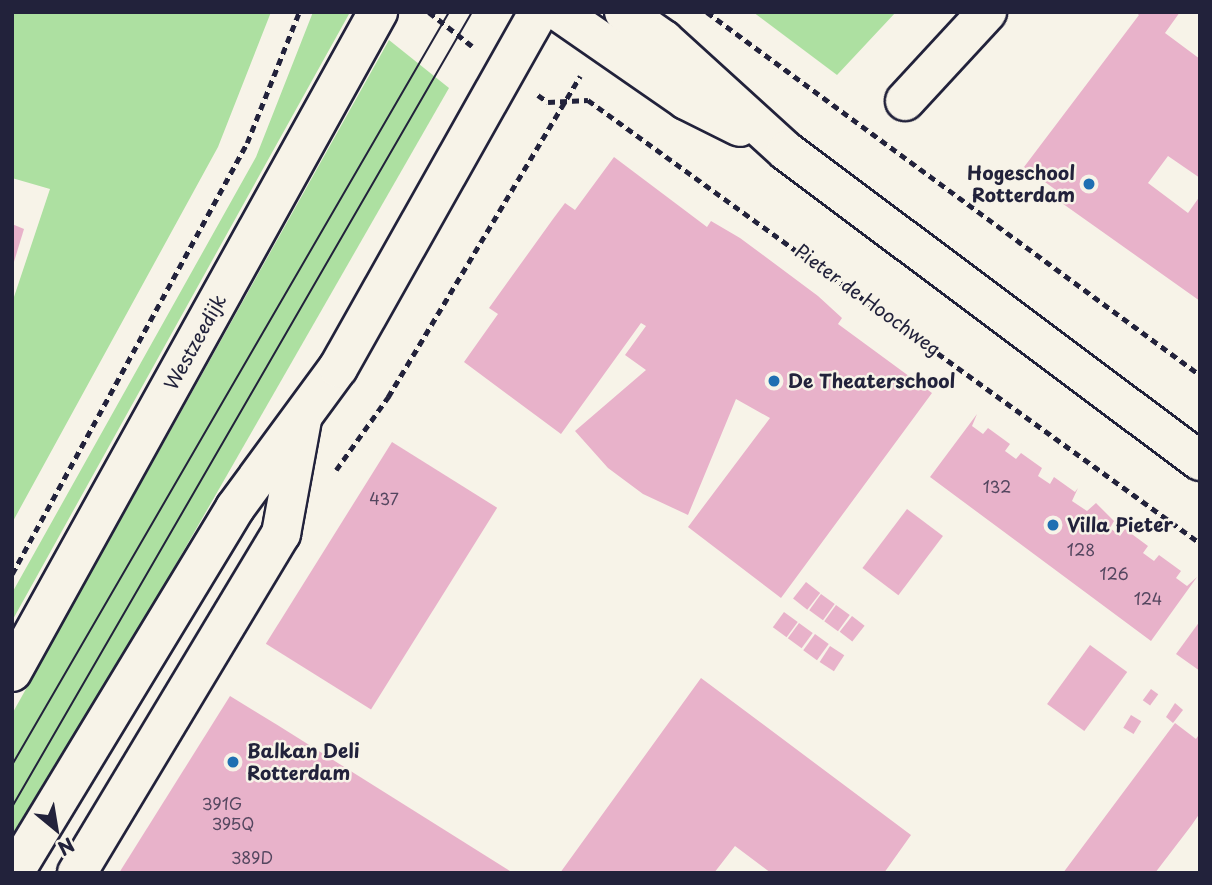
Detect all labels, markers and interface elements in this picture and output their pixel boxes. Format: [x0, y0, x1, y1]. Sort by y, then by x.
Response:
place label: Hogeschool Rotterdam [967, 162, 1075, 206]
marker: Hogeschool Rotterdam [1081, 176, 1097, 192]
street label: Pieter de Hoochweg [790, 239, 946, 361]
street label: Westzeedijk [159, 290, 231, 394]
place label: De Theaterschool [788, 370, 956, 392]
marker: De Theaterschool [766, 373, 782, 389]
house number: 132 [983, 476, 1011, 496]
house number: 437 [369, 488, 399, 508]
place label: Villa Pieter [1067, 514, 1172, 536]
marker: Villa Pieter [1045, 517, 1061, 533]
house number: 128 [1067, 539, 1095, 559]
house number: 126 [1099, 563, 1129, 583]
house number: 124 [1134, 588, 1162, 608]
place label: Balkan Deli Rotterdam [247, 740, 359, 784]
marker: Balkan Deli Rotterdam [225, 754, 241, 770]
house number: 391G [202, 793, 242, 813]
north arrow [21, 794, 91, 864]
house number: 395Q [212, 813, 254, 833]
text: N [53, 831, 80, 863]
house number: 389D [231, 847, 273, 867]

